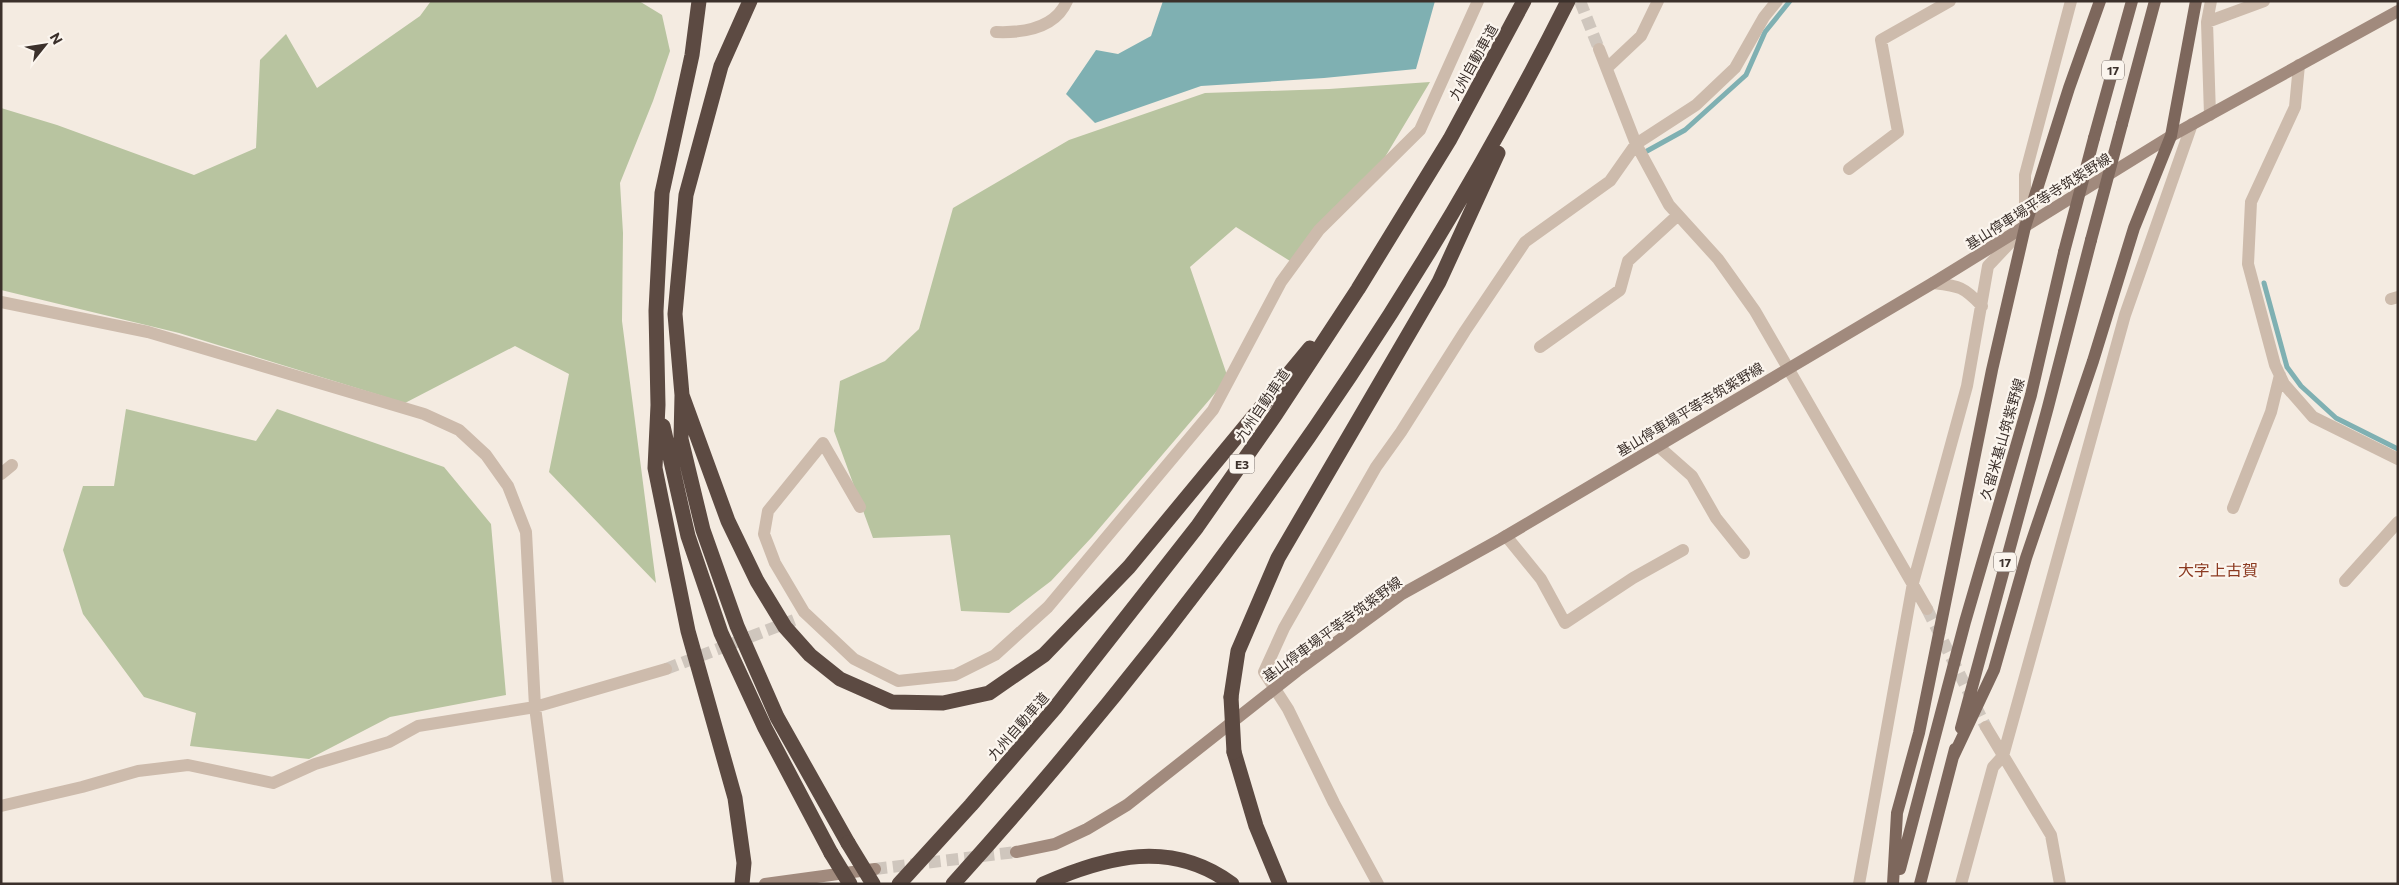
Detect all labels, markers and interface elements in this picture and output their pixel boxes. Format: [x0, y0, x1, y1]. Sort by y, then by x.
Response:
north arrow [20, 20, 70, 70]
street label: 九州自動車道 [1445, 21, 1501, 103]
text: N [47, 29, 67, 47]
road number: 17 [2102, 60, 2124, 80]
street label: 基山停車場平等寺筑紫野線 [1962, 149, 2114, 253]
street label: 基山停車場平等寺筑紫野線 [1614, 358, 1766, 460]
street label: 九州自動車道 [1231, 365, 1293, 445]
street label: 久留米基山筑紫野線 [1976, 376, 2028, 502]
road number: E3 [1230, 454, 1254, 474]
road number: 17 [1994, 552, 2016, 572]
district label: 大字上古賀 [2178, 560, 2258, 579]
street label: 基山停車場平等寺筑紫野線 [1259, 573, 1405, 685]
street label: 九州自動車道 [984, 689, 1052, 763]

